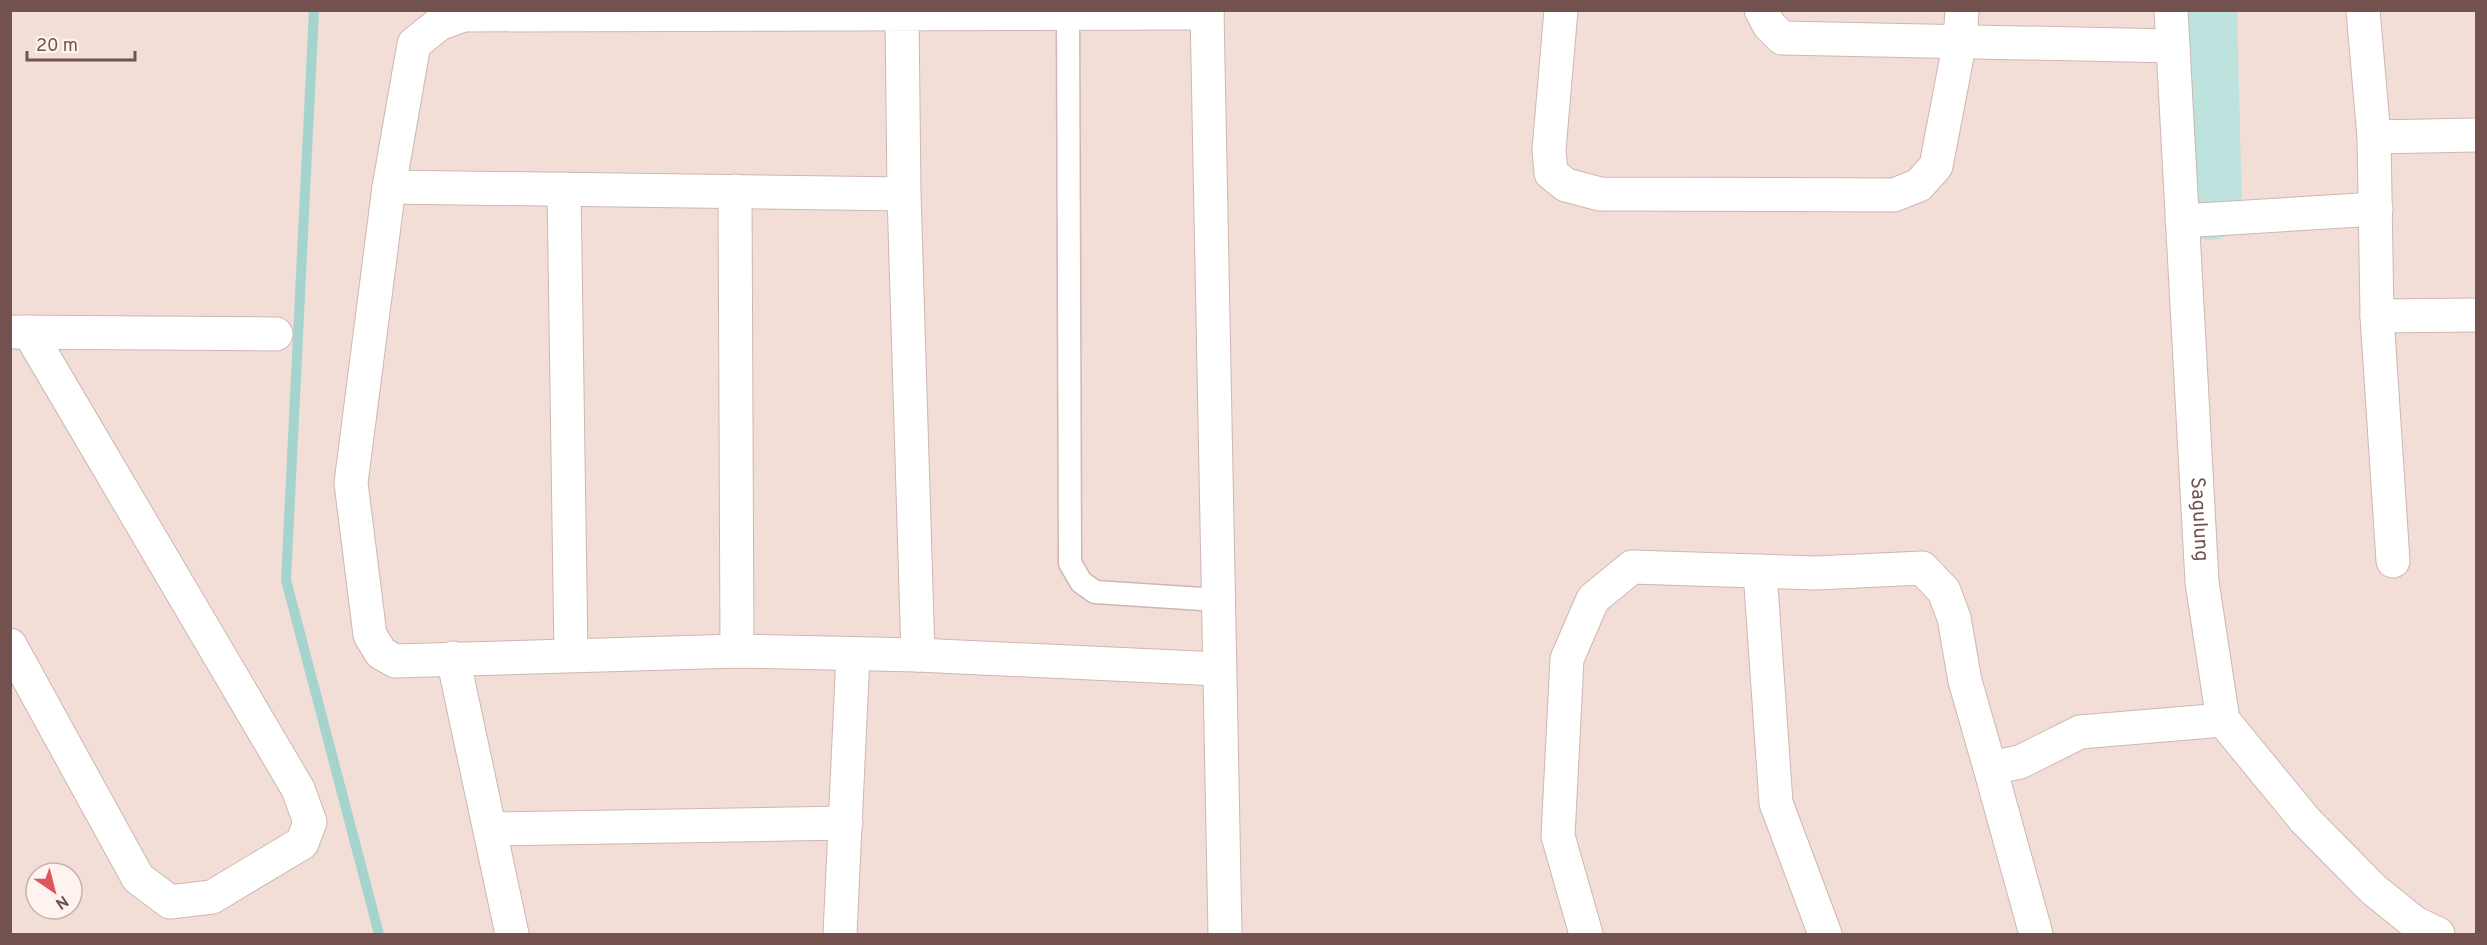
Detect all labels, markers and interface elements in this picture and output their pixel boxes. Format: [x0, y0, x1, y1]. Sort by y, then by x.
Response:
scale bar [27, 24, 135, 62]
text: 20 m [36, 35, 78, 58]
street label: Sagulung [2183, 476, 2214, 562]
north arrow [24, 861, 84, 921]
text: N [51, 890, 72, 913]

